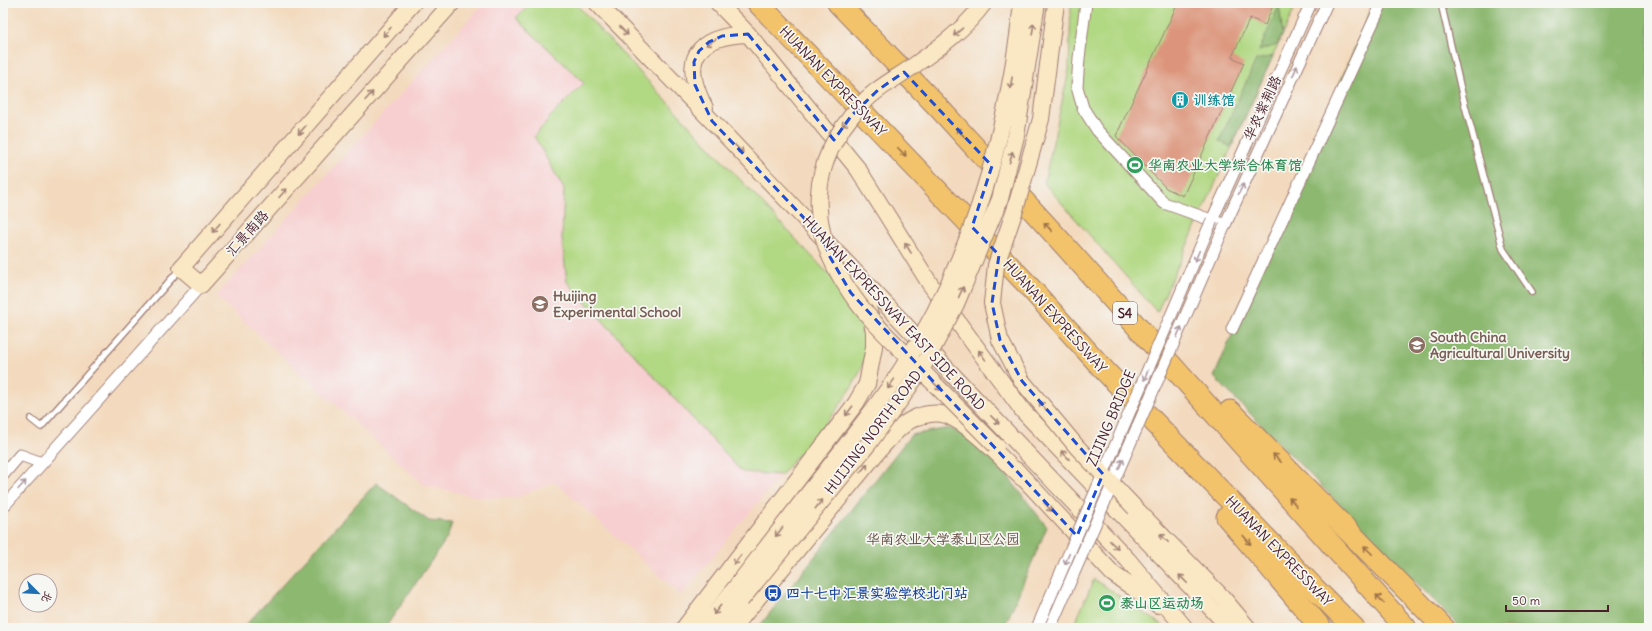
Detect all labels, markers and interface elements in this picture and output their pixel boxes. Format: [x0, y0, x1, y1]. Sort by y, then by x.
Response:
street label: HUANAN EXPRESSWAY [776, 22, 891, 140]
one-way arrow [1029, 23, 1037, 36]
one-way arrow [619, 26, 629, 36]
one-way arrow [383, 27, 392, 37]
one-way arrow [953, 27, 963, 36]
one-way arrow [705, 39, 717, 47]
one-way arrow [1292, 65, 1300, 77]
street label: 华农紫荆路 [1239, 72, 1285, 144]
one-way arrow [1007, 76, 1015, 89]
building icon: 训练馆 [1170, 90, 1190, 110]
place label: 训练馆 [1193, 91, 1235, 109]
one-way arrow [364, 92, 373, 102]
one-way arrow [842, 116, 851, 127]
one-way arrow [297, 125, 306, 135]
one-way arrow [956, 126, 965, 137]
one-way arrow [734, 144, 744, 154]
one-way arrow [897, 147, 906, 158]
one-way arrow [1007, 151, 1015, 164]
sports icon: 华南农业大学综合体育馆 [1125, 155, 1145, 175]
place label: 华南农业大学综合体育馆 [1148, 156, 1302, 174]
one-way arrow [1238, 184, 1245, 196]
one-way arrow [278, 188, 287, 199]
street label: 汇景南路 [222, 206, 272, 260]
street label: HUANAN EXPRESSWAY EAST SIDE ROAD [799, 212, 989, 414]
one-way arrow [1043, 222, 1053, 232]
one-way arrow [211, 223, 221, 233]
one-way arrow [904, 243, 912, 254]
one-way arrow [1192, 249, 1200, 261]
street label: HUANAN EXPRESSWAY [999, 255, 1111, 377]
place label: Huijing Experimental School [553, 287, 681, 321]
one-way arrow [958, 287, 965, 299]
school or university icon: Huijing Experimental School [530, 294, 550, 314]
road number: S4 [1113, 302, 1137, 324]
one-way arrow [1176, 326, 1183, 338]
place label: South China Agricultural University [1430, 328, 1570, 362]
school or university icon: South China Agricultural University [1407, 335, 1427, 355]
one-way arrow [977, 350, 986, 361]
street label: HUIJING NORTH ROAD [820, 366, 926, 498]
street label: ZIJING BRIDGE [1083, 367, 1139, 469]
one-way arrow [1141, 369, 1149, 381]
one-way arrow [887, 378, 895, 389]
one-way arrow [932, 381, 942, 391]
one-way arrow [1039, 401, 1048, 412]
one-way arrow [845, 406, 853, 417]
one-way arrow [990, 415, 1000, 425]
one-way arrow [1060, 450, 1070, 460]
one-way arrow [1272, 453, 1281, 463]
one-way arrow [1118, 458, 1126, 470]
one-way arrow [859, 463, 868, 473]
one-way arrow [18, 479, 27, 490]
street label: HUANAN EXPRESSWAY [1222, 492, 1337, 610]
one-way arrow [1289, 497, 1298, 507]
one-way arrow [815, 499, 823, 510]
one-way arrow [1044, 501, 1053, 512]
one-way arrow [774, 526, 783, 537]
park label: 华南农业大学泰山区公园 [866, 530, 1020, 548]
one-way arrow [1159, 533, 1169, 543]
one-way arrow [1242, 535, 1251, 545]
one-way arrow [1109, 540, 1119, 550]
one-way arrow [1363, 545, 1373, 555]
one-way arrow [1063, 553, 1070, 565]
one-way arrow [733, 555, 742, 566]
north arrow [18, 573, 58, 613]
one-way arrow [1179, 574, 1188, 585]
bus stop icon: 四十七中汇景实验学校北门站 [763, 583, 783, 603]
place label: 四十七中汇景实验学校北门站 [786, 584, 968, 602]
scale bar [1506, 587, 1608, 613]
text: 北 [39, 589, 56, 605]
sports icon: 泰山区运动场 [1097, 593, 1117, 613]
text: 50 m [1512, 593, 1541, 608]
place label: 泰山区运动场 [1120, 594, 1204, 612]
one-way arrow [1375, 594, 1384, 604]
one-way arrow [713, 605, 722, 615]

